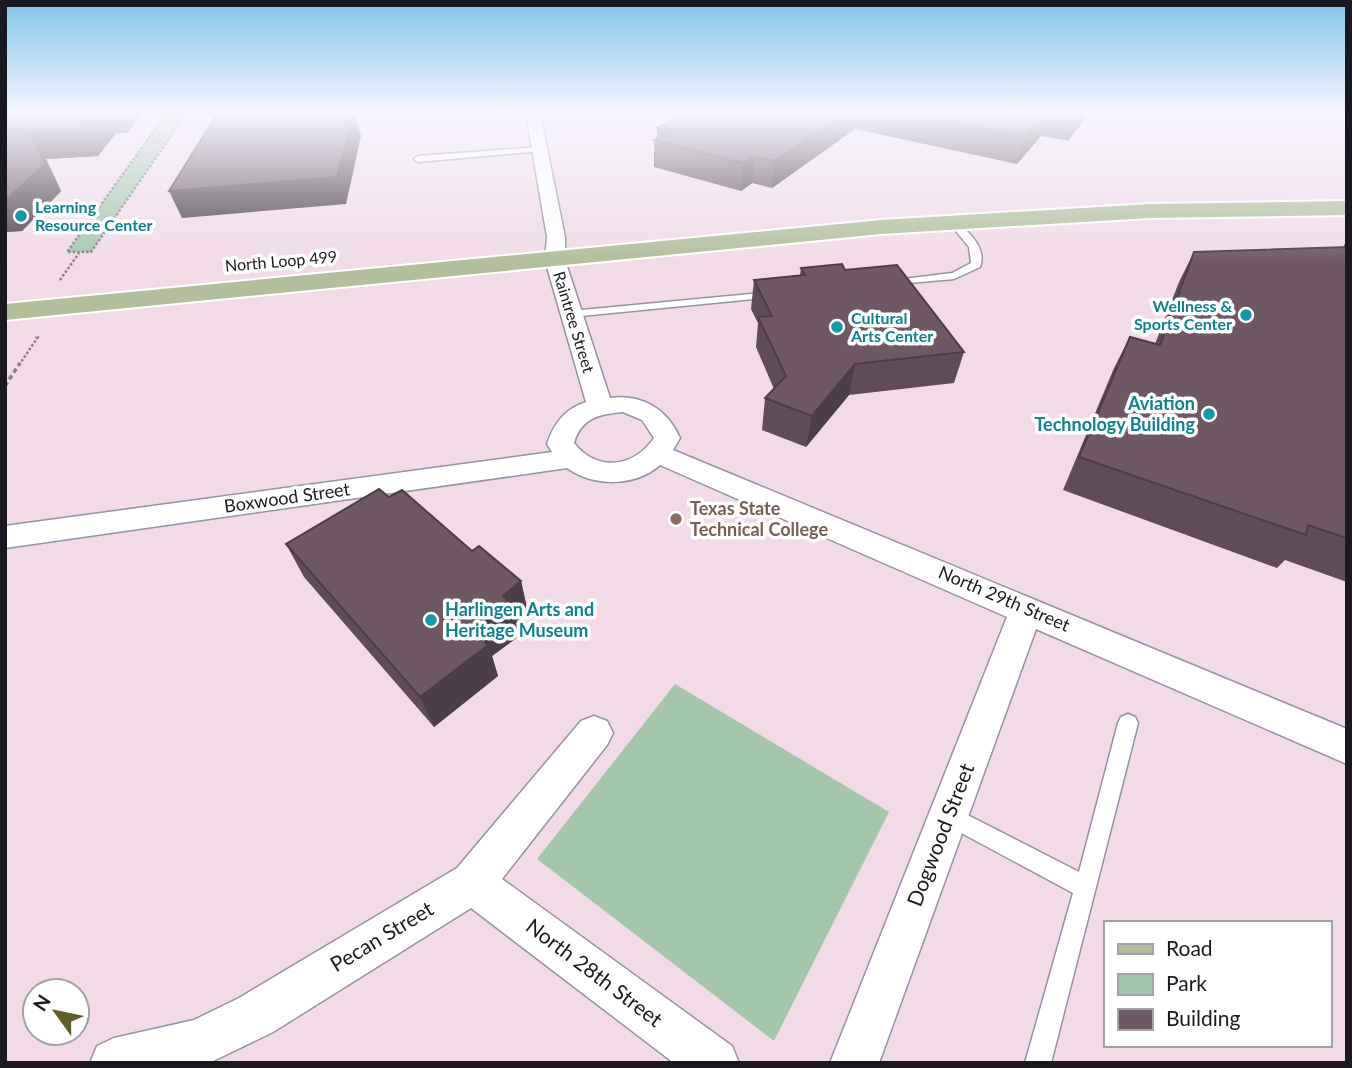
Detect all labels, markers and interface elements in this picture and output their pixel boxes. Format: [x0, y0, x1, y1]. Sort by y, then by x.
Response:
place label: Learning Resource Center [35, 197, 153, 234]
marker: Learning Resource Center [13, 208, 29, 224]
street label: North Loop 499 [224, 246, 338, 275]
street label: Raintree Street [550, 269, 599, 375]
place label: Wellness & Sports Center [1134, 296, 1232, 333]
marker: Wellness & Sports Center [1238, 307, 1254, 323]
place label: Cultural Arts Center [850, 308, 933, 345]
marker: Cultural Arts Center [829, 319, 845, 335]
place label: Aviation Technology Building [1034, 392, 1195, 435]
marker: Aviation Technology Building [1201, 406, 1217, 422]
street label: Boxwood Street [223, 477, 352, 517]
place label: Texas State Technical College [690, 497, 828, 540]
marker: Texas State Technical College [668, 511, 684, 527]
street label: North 29th Street [935, 560, 1074, 636]
place label: Harlingen Arts and Heritage Museum [445, 598, 594, 641]
marker: Harlingen Arts and Heritage Museum [423, 612, 439, 628]
street label: Dogwood Street [901, 759, 979, 910]
street label: Pecan Street [325, 895, 438, 976]
street label: North 28th Street [522, 912, 668, 1031]
legend [1104, 921, 1331, 1047]
text: Road [1166, 935, 1213, 960]
text: Park [1166, 970, 1207, 995]
north arrow [21, 977, 91, 1047]
text: N [28, 990, 55, 1015]
text: Building [1166, 1005, 1241, 1030]

